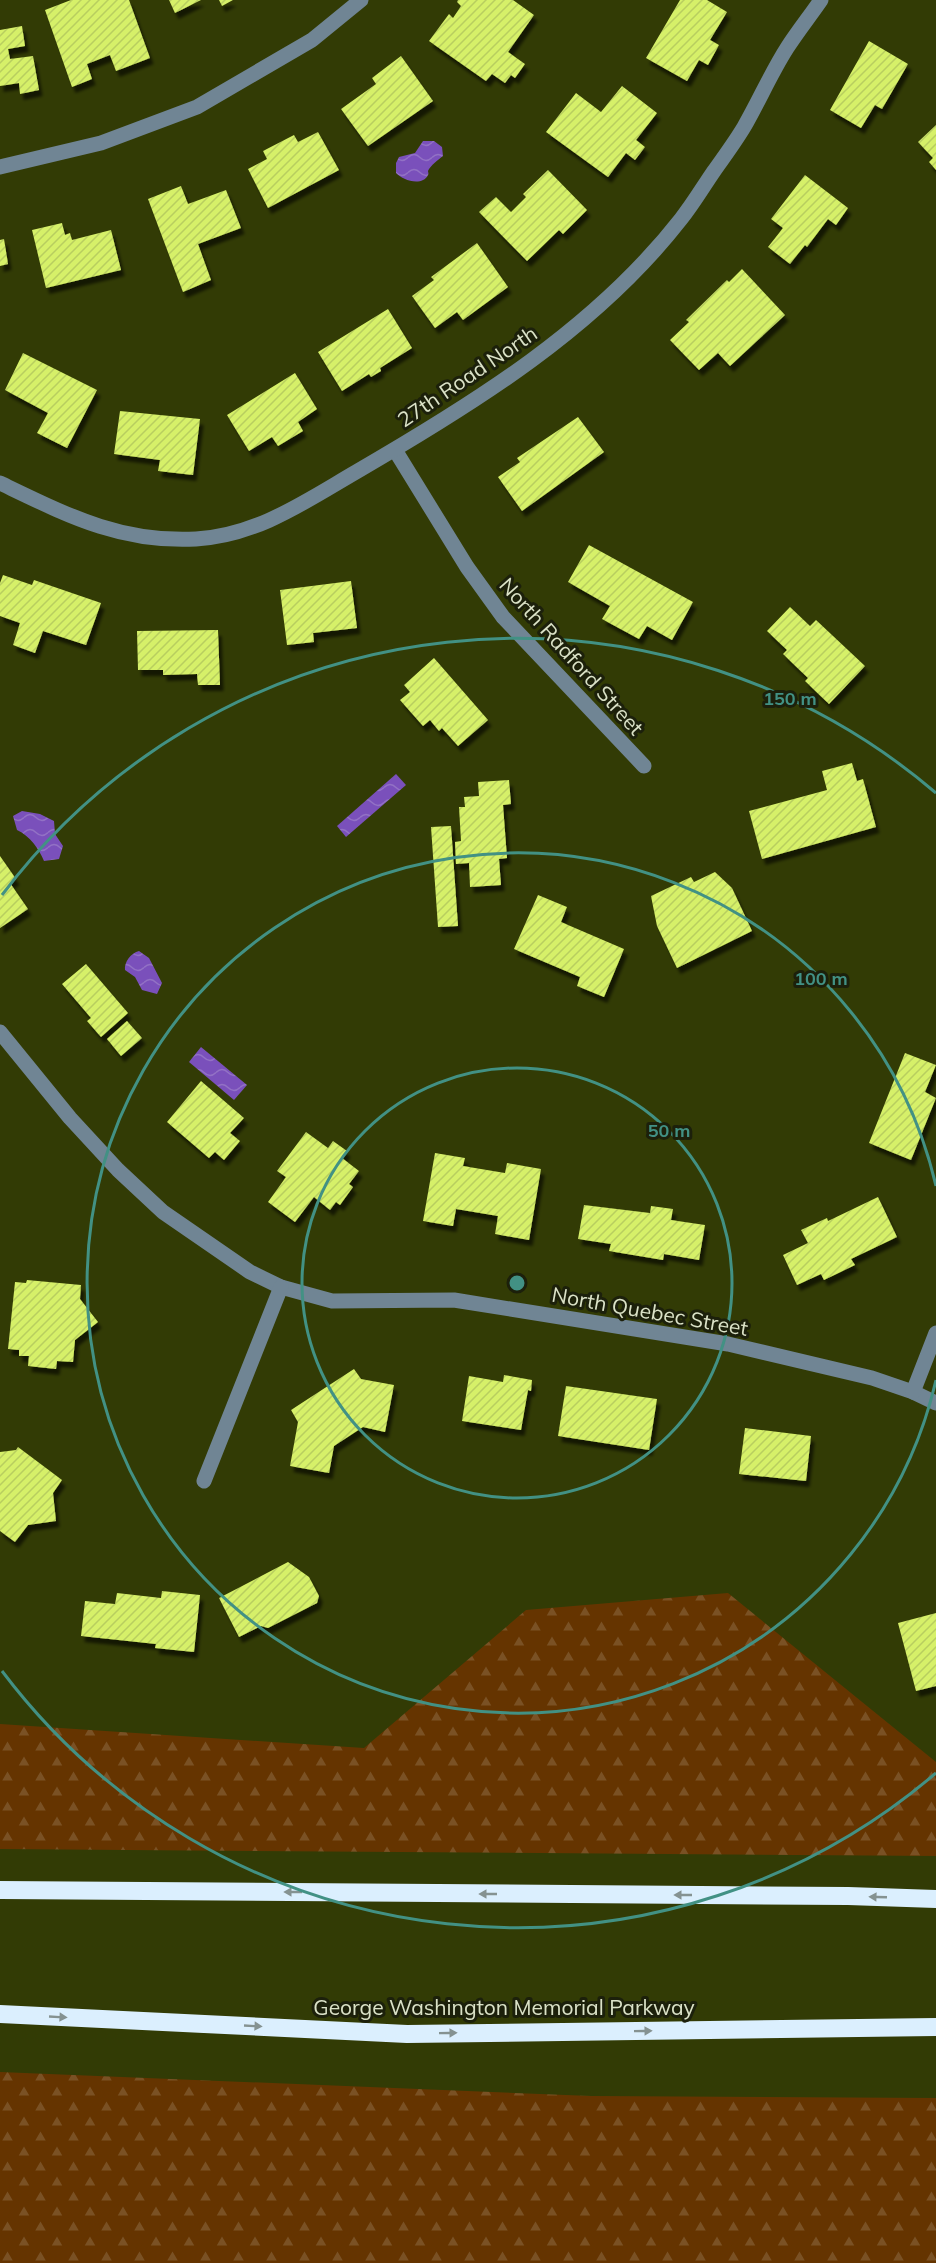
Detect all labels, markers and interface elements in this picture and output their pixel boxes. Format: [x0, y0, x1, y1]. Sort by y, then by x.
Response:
street label: 27th Road North [392, 320, 542, 432]
street label: North Radford Street [494, 572, 650, 740]
text: 150 m [763, 687, 817, 710]
text: 100 m [794, 967, 848, 990]
text: 50 m [648, 1119, 690, 1142]
centre of rings [507, 1273, 527, 1293]
street label: North Quebec Street [550, 1281, 750, 1341]
one-way arrow [283, 1887, 302, 1897]
one-way arrow [478, 1889, 497, 1899]
one-way arrow [673, 1890, 692, 1900]
one-way arrow [868, 1892, 887, 1902]
street label: George Washington Memorial Parkway [313, 1994, 695, 2020]
one-way arrow [49, 2012, 68, 2021]
one-way arrow [244, 2022, 263, 2031]
one-way arrow [634, 2026, 653, 2036]
one-way arrow [439, 2028, 458, 2038]

